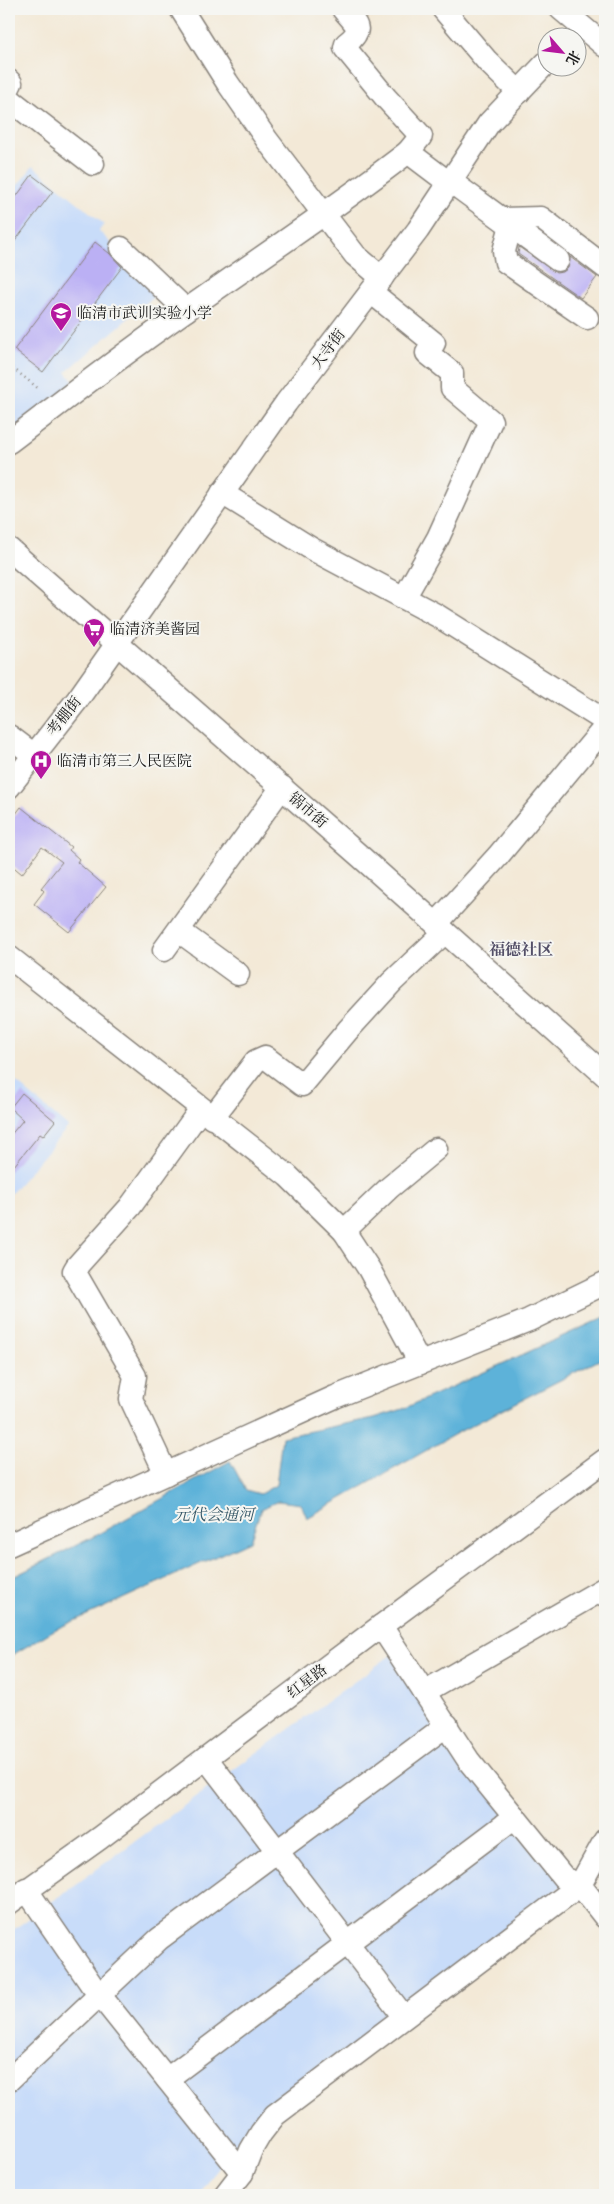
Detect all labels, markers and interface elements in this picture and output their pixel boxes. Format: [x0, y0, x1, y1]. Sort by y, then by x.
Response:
north arrow [536, 28, 586, 78]
text: 北 [562, 48, 584, 68]
school or university icon: 临清市武训实验小学 [49, 301, 73, 332]
place label: 临清市武训实验小学 [77, 304, 212, 322]
street label: 大寺街 [307, 326, 349, 372]
supermarket icon: 临清济美酱园 [82, 617, 106, 648]
place label: 临清济美酱园 [110, 620, 200, 638]
street label: 考棚街 [43, 693, 85, 739]
hospital icon: 临清市第三人民医院 [29, 749, 53, 780]
place label: 临清市第三人民医院 [57, 752, 192, 770]
street label: 锅市街 [285, 788, 331, 832]
district label: 福德社区 [489, 940, 553, 959]
water label: 元代会通河 [174, 1505, 257, 1524]
street label: 红星路 [284, 1660, 330, 1702]

